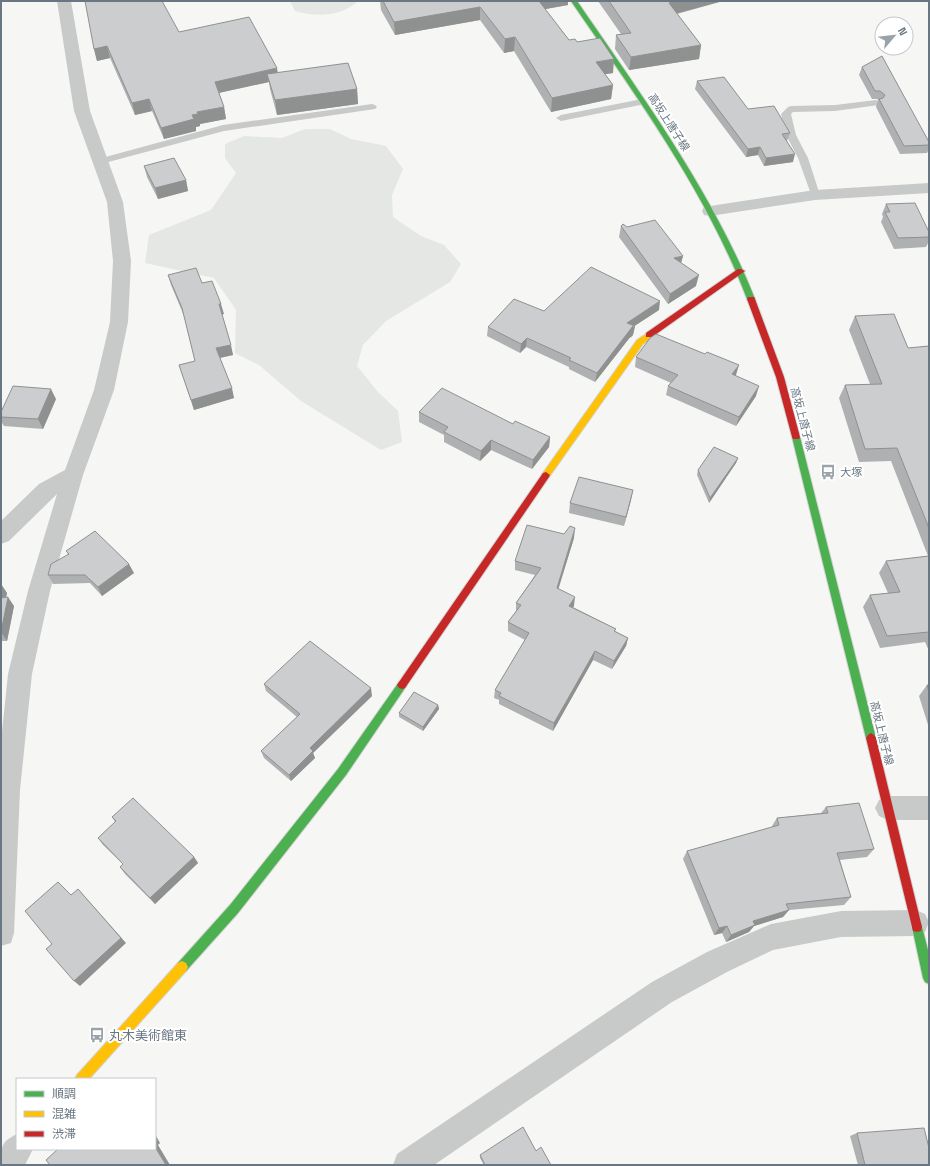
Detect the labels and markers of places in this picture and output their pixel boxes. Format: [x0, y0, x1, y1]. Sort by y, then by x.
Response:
bus stop icon: 大塚 [819, 463, 837, 481]
place label: 大塚 [840, 465, 862, 479]
bus stop icon: 丸木美術館東 [88, 1026, 106, 1044]
place label: 丸木美術館東 [109, 1027, 187, 1044]

